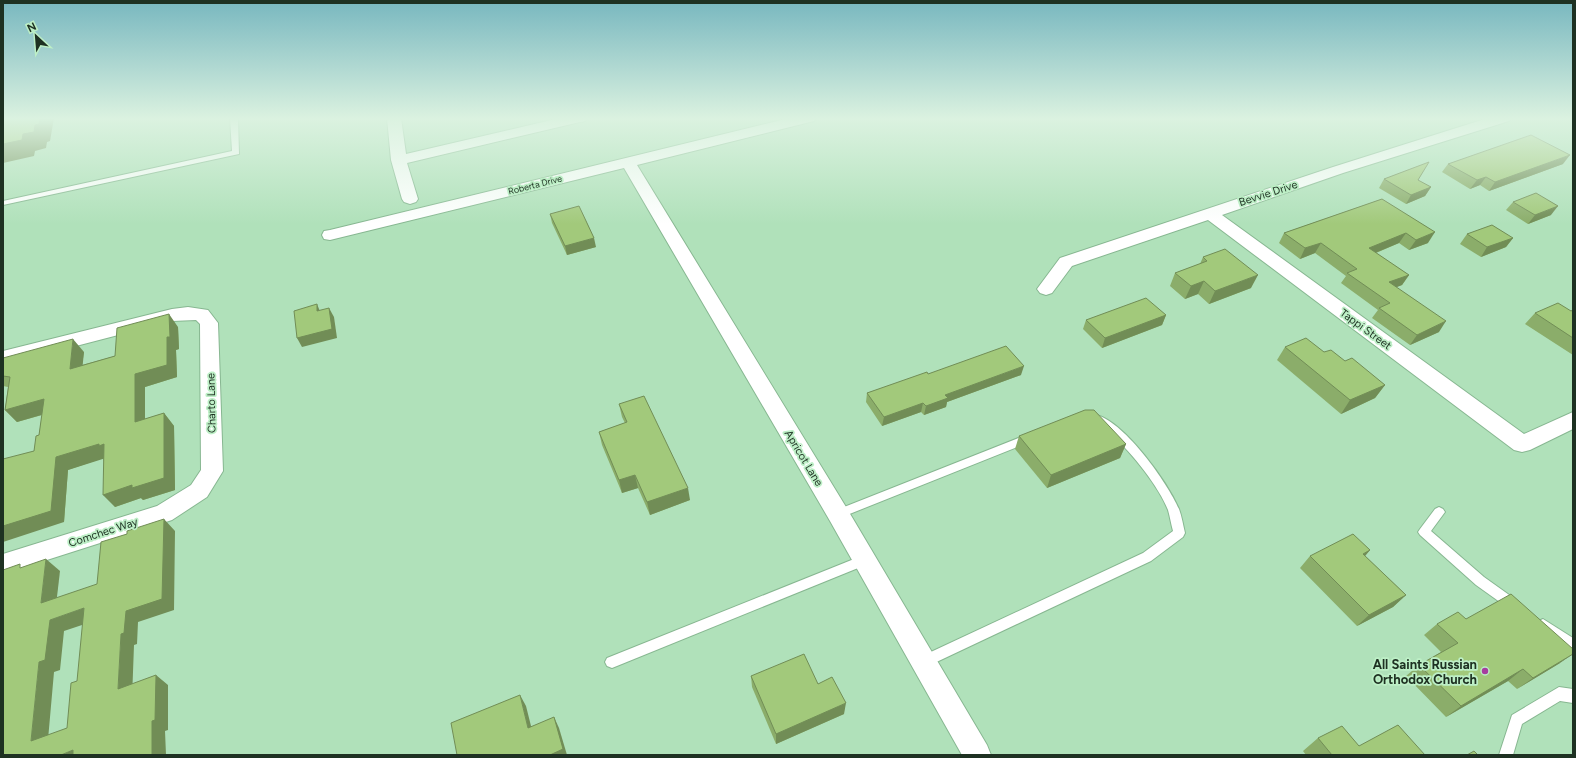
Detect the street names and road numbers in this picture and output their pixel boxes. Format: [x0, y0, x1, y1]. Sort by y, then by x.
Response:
street label: Roberta Drive [507, 172, 563, 197]
street label: Bevvie Drive [1237, 178, 1299, 209]
street label: Tappi Street [1338, 306, 1394, 352]
street label: Charto Lane [204, 373, 219, 433]
street label: Apricot Lane [782, 428, 825, 489]
street label: Comchec Way [67, 515, 140, 550]

